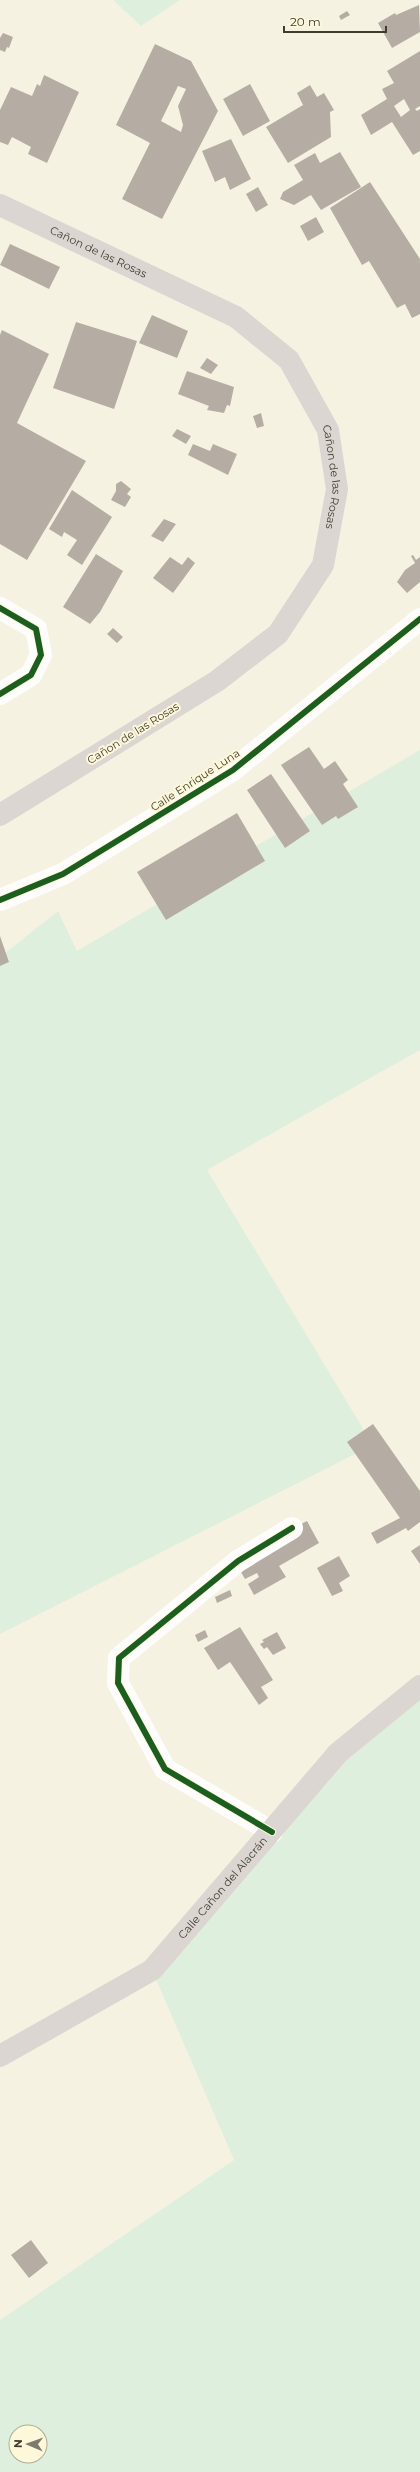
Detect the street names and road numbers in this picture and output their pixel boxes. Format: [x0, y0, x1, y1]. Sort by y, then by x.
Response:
street label: Cañon de las Rosas [48, 223, 150, 281]
street label: Cañon de las Rosas [319, 422, 344, 531]
street label: Cañon de las Rosas [85, 699, 182, 767]
street label: Calle Enrique Luna [148, 746, 242, 814]
street label: Calle Cañon del Alacrán [175, 1834, 270, 1942]

